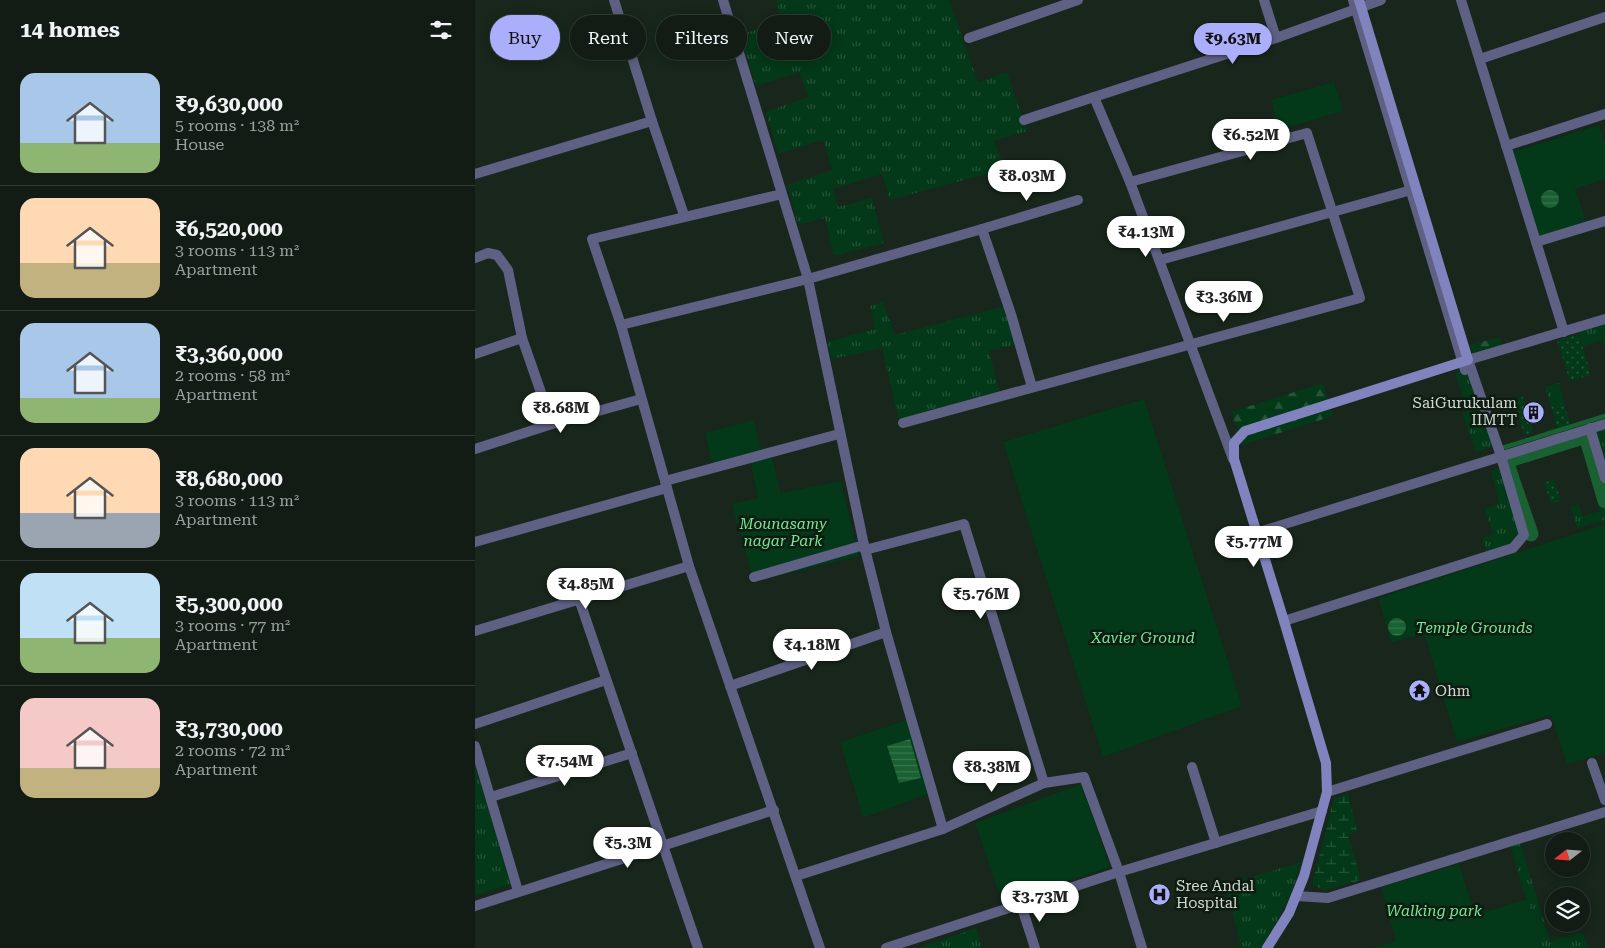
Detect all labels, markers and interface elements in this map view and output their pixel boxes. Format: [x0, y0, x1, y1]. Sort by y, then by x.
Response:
chip: Buy [490, 15, 560, 60]
chip: Rent [570, 15, 646, 60]
chip: Filters [656, 15, 747, 60]
chip: New [757, 15, 831, 60]
icon: filters [427, 16, 455, 44]
text: 14 homes [20, 18, 120, 42]
pin: ₹9.63M [1192, 22, 1274, 65]
text: ₹9.63M [1205, 29, 1261, 48]
text: ₹9,630,000 [175, 92, 283, 116]
icon: home [60, 93, 120, 153]
text: 5 rooms · 138 m² [175, 116, 299, 135]
pin: ₹6.52M [1210, 119, 1292, 161]
text: ₹6.52M [1223, 125, 1279, 144]
text: House [175, 135, 224, 154]
pin: ₹8.03M [986, 160, 1068, 202]
text: ₹8.03M [999, 166, 1055, 185]
pin: ₹4.13M [1105, 216, 1187, 258]
text: ₹6,520,000 [175, 217, 283, 241]
icon: home [60, 218, 120, 278]
text: ₹4.13M [1118, 222, 1174, 241]
text: 3 rooms · 113 m² [175, 241, 299, 260]
text: Apartment [175, 260, 258, 279]
pin: ₹3.36M [1183, 280, 1265, 323]
text: ₹3.36M [1196, 287, 1252, 306]
text: ₹3,360,000 [175, 342, 283, 366]
icon: home [60, 343, 120, 403]
text: 2 rooms · 58 m² [175, 366, 290, 385]
text: Apartment [175, 385, 258, 404]
pin: ₹8.68M [520, 392, 602, 434]
place label: SaiGurukulam IIMTT [1413, 394, 1517, 429]
text: ₹8.68M [533, 398, 589, 417]
building icon: SaiGurukulam IIMTT [1521, 400, 1545, 424]
text: ₹8,680,000 [175, 467, 283, 491]
icon: home [60, 468, 120, 528]
text: 3 rooms · 113 m² [175, 491, 299, 510]
text: Apartment [175, 510, 258, 529]
park label: Mounasamy nagar Park [738, 515, 827, 550]
pin: ₹5.77M [1213, 526, 1295, 568]
text: ₹5.77M [1226, 532, 1282, 551]
pin: ₹4.85M [545, 568, 627, 610]
text: ₹4.85M [558, 574, 614, 593]
pin: ₹5.76M [940, 578, 1022, 620]
text: ₹5.76M [953, 584, 1009, 603]
text: ₹5,300,000 [175, 592, 283, 616]
icon: home [60, 593, 120, 653]
text: 3 rooms · 77 m² [175, 616, 290, 635]
park label: Temple Grounds [1416, 619, 1532, 637]
pin: ₹4.18M [771, 628, 853, 671]
park label: Xavier Ground [1090, 629, 1195, 647]
text: Apartment [175, 635, 258, 654]
text: ₹4.18M [784, 635, 840, 654]
temple icon: Ohm [1407, 679, 1431, 703]
place label: Ohm [1435, 682, 1471, 700]
text: ₹3,730,000 [175, 717, 283, 741]
icon: home [60, 718, 120, 778]
text: 2 rooms · 72 m² [175, 741, 290, 760]
pin: ₹7.54M [524, 744, 606, 787]
pin: ₹8.38M [951, 750, 1033, 793]
text: ₹7.54M [537, 751, 593, 770]
text: ₹8.38M [964, 757, 1020, 776]
text: Apartment [175, 760, 258, 779]
pin: ₹5.3M [593, 826, 663, 869]
north arrow [1545, 832, 1590, 878]
map controls [1545, 832, 1590, 932]
text: ₹5.3M [604, 833, 652, 852]
place label: Sree Andal Hospital [1176, 877, 1255, 912]
pin: ₹3.73M [999, 880, 1081, 923]
hospital icon: Sree Andal Hospital [1148, 883, 1172, 907]
text: ₹3.73M [1012, 887, 1068, 906]
button: layers [1545, 887, 1590, 932]
park label: Walking park [1386, 902, 1483, 920]

